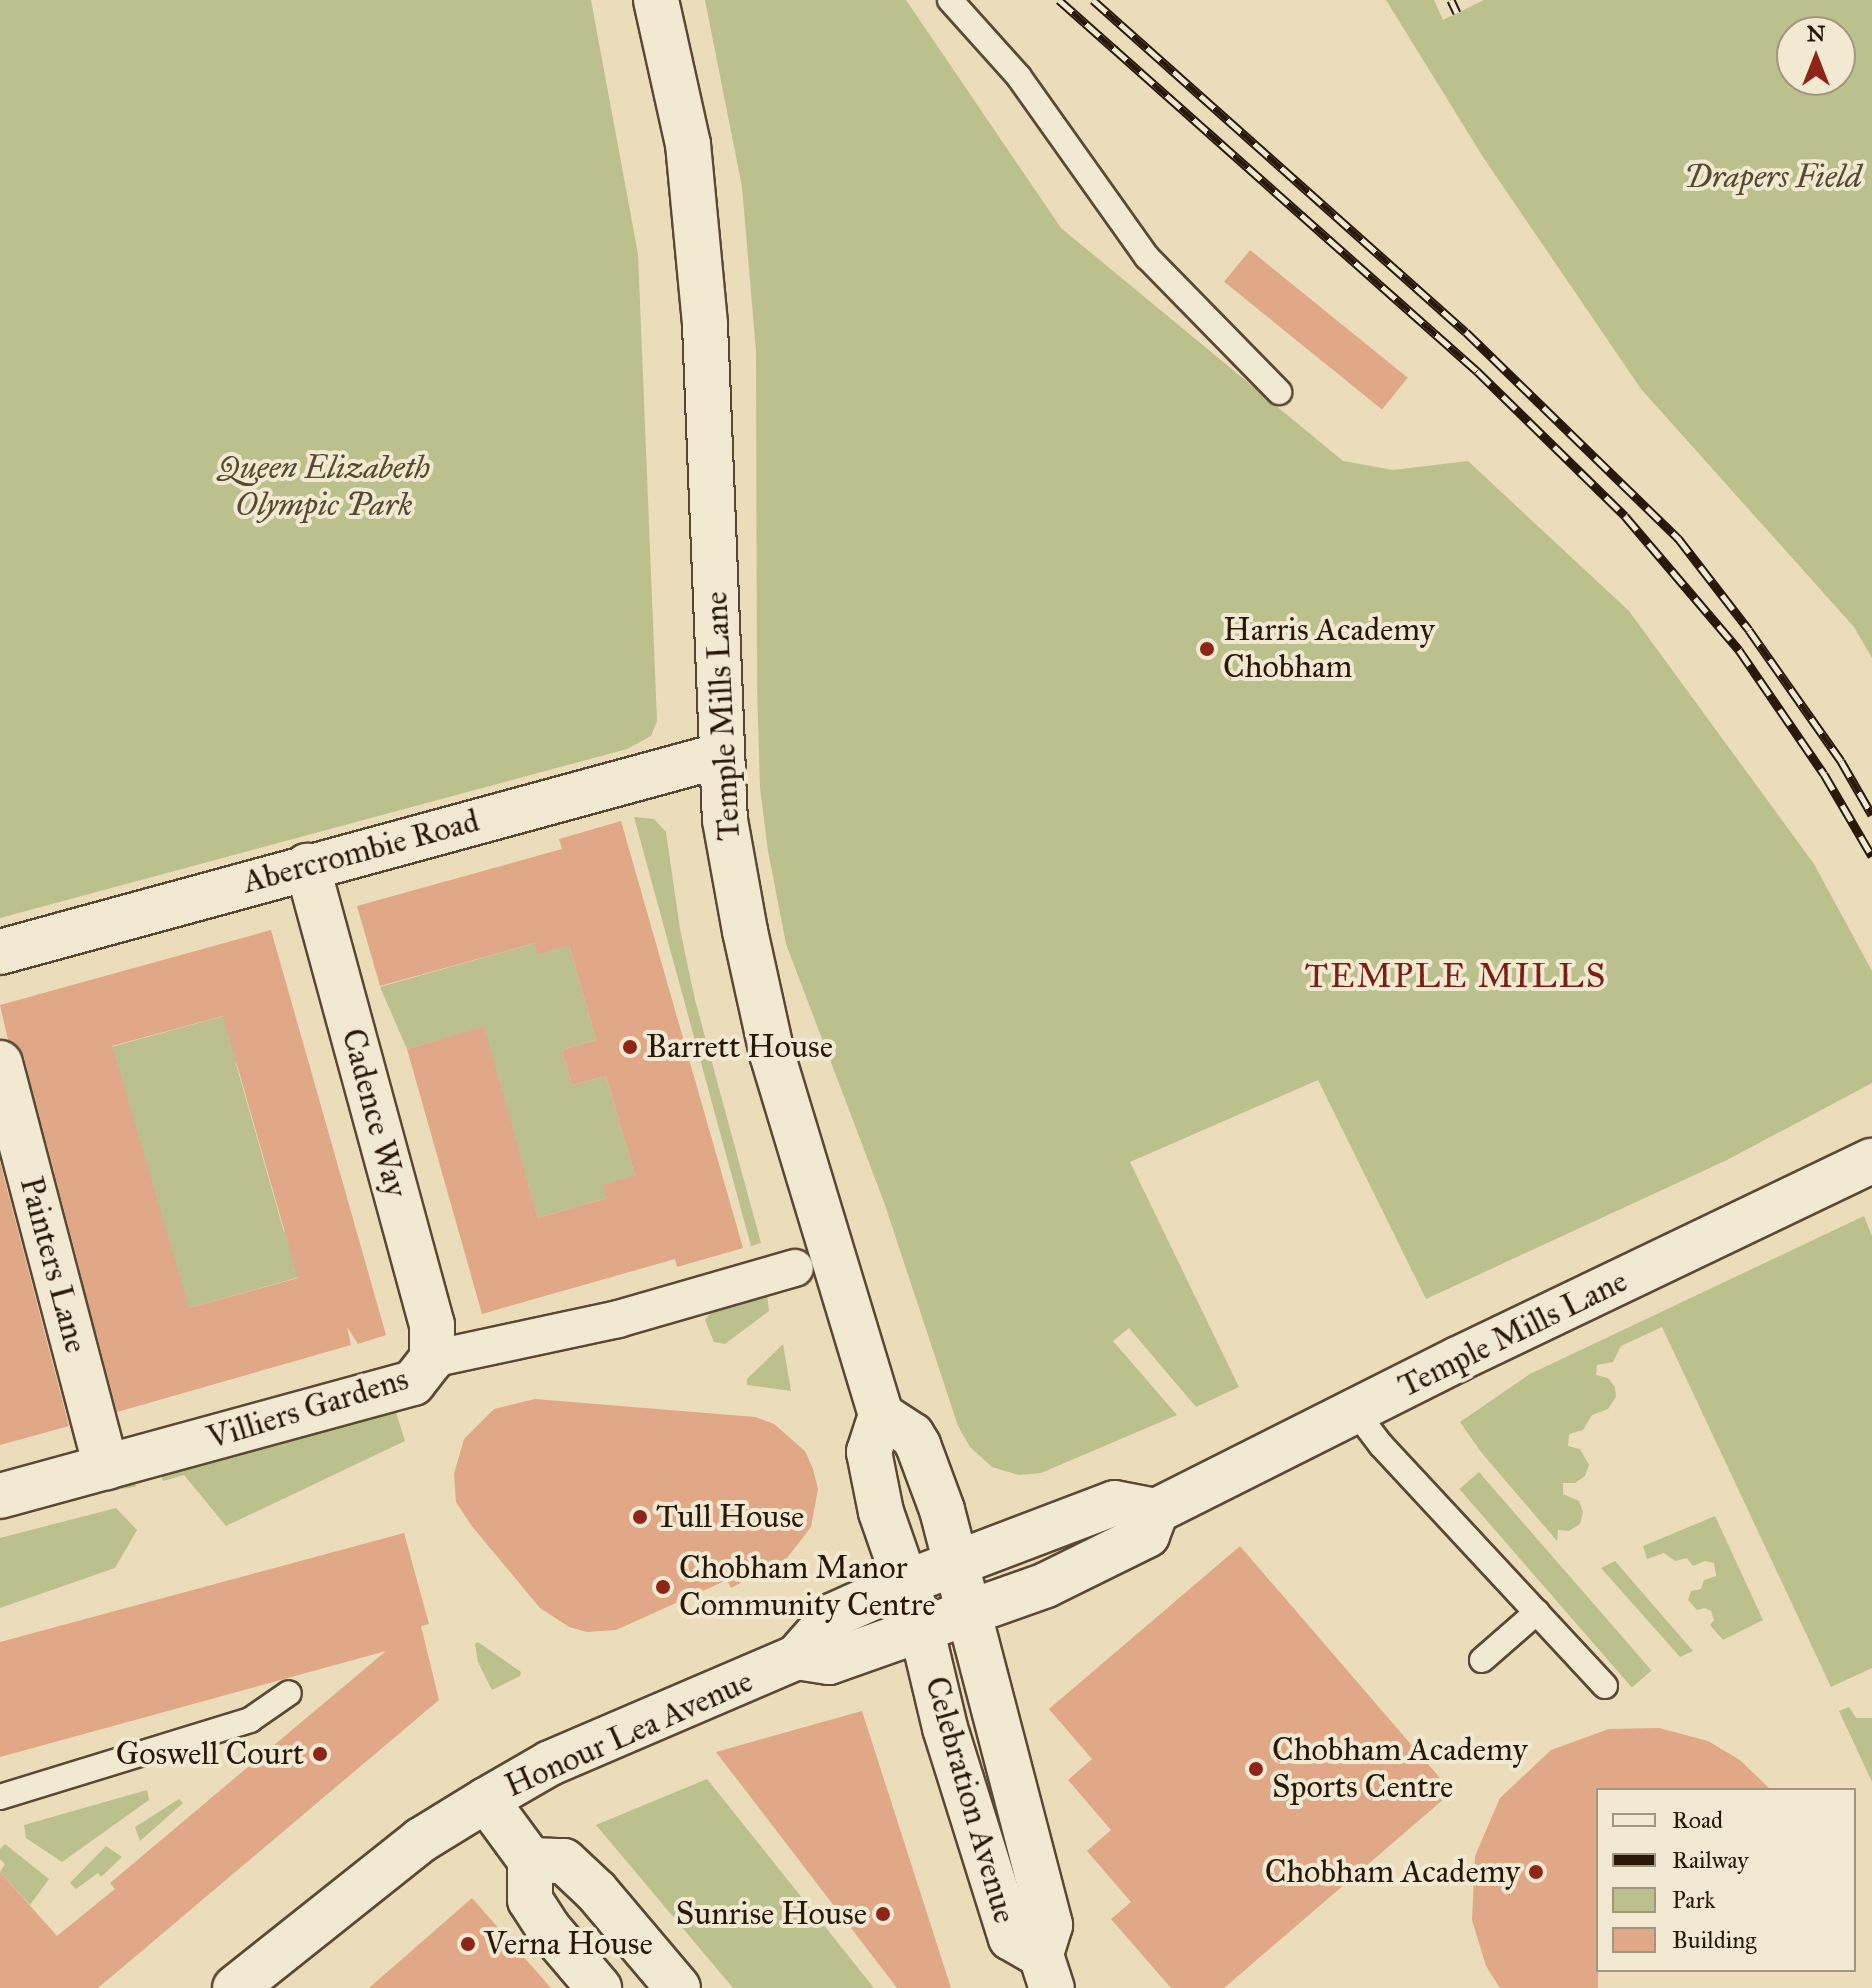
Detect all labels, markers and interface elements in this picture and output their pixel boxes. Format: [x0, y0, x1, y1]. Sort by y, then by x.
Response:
north arrow [1776, 16, 1856, 96]
text: N [1807, 20, 1825, 47]
park label: Drapers Field [1684, 158, 1862, 196]
park label: Queen Elizabeth Olympic Park [218, 450, 430, 525]
street label: Temple Mills Lane [697, 590, 749, 842]
place label: Harris Academy Chobham [1223, 612, 1435, 687]
marker: Harris Academy Chobham [1198, 640, 1216, 658]
street label: Abercrombie Road [239, 802, 483, 902]
district label: TEMPLE MILLS [1305, 956, 1607, 996]
street label: Cadence Way [333, 1025, 415, 1201]
place label: Barrett House [646, 1028, 833, 1066]
marker: Barrett House [621, 1038, 639, 1056]
street label: Painters Lane [11, 1173, 95, 1357]
street label: Temple Mills Lane [1392, 1262, 1634, 1406]
street label: Villiers Gardens [203, 1360, 413, 1458]
place label: Tull House [656, 1498, 804, 1536]
marker: Tull House [631, 1508, 649, 1526]
place label: Chobham Manor Community Centre [679, 1550, 936, 1625]
marker: Chobham Manor Community Centre [654, 1578, 672, 1596]
street label: Honour Lea Avenue [499, 1662, 759, 1806]
street label: Celebration Avenue [916, 1672, 1024, 1928]
place label: Chobham Academy Sports Centre [1272, 1732, 1527, 1807]
place label: Goswell Court [116, 1735, 304, 1773]
marker: Goswell Court [311, 1745, 329, 1763]
marker: Chobham Academy Sports Centre [1247, 1760, 1265, 1778]
legend [1596, 1788, 1856, 1972]
text: Road [1672, 1805, 1723, 1835]
text: Railway [1672, 1845, 1749, 1875]
place label: Chobham Academy [1265, 1853, 1520, 1891]
marker: Chobham Academy [1527, 1863, 1545, 1881]
text: Park [1672, 1885, 1715, 1915]
place label: Sunrise House [676, 1895, 867, 1933]
marker: Sunrise House [874, 1905, 892, 1923]
place label: Verna House [484, 1925, 653, 1963]
text: Building [1672, 1925, 1757, 1955]
marker: Verna House [459, 1935, 477, 1953]

